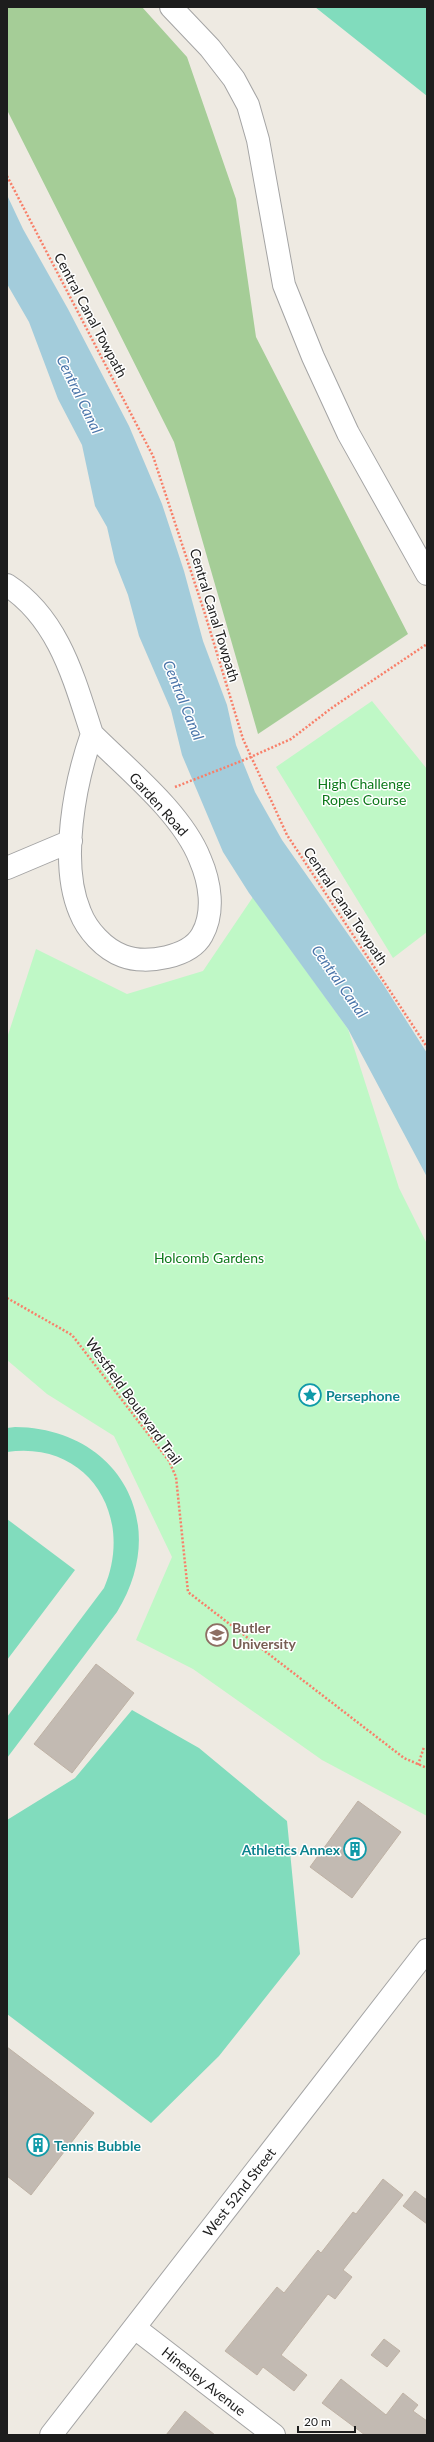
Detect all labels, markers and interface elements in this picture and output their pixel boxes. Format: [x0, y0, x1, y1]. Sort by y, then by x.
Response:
street label: Central Canal Towpath [51, 250, 131, 380]
water label: Central Canal [53, 352, 107, 437]
street label: Central Canal Towpath [187, 546, 243, 684]
water label: Central Canal [160, 657, 208, 743]
street label: Garden Road [126, 769, 192, 839]
park label: High Challenge Ropes Course [317, 775, 411, 808]
street label: Central Canal Towpath [300, 844, 392, 968]
water label: Central Canal [308, 941, 372, 1021]
park label: Holcomb Gardens [154, 1249, 264, 1266]
street label: Westfield Boulevard Trail [82, 1334, 186, 1468]
place icon: Persephone [297, 1382, 323, 1408]
place label: Persephone [326, 1387, 400, 1404]
place label: Butler University [232, 1619, 296, 1652]
school or university icon: Butler University [204, 1622, 230, 1648]
building icon: Athletics Annex [342, 1836, 368, 1862]
place label: Athletics Annex [241, 1841, 341, 1858]
building icon: Tennis Bubble [25, 2132, 51, 2158]
place label: Tennis Bubble [54, 2137, 141, 2154]
street label: West 52nd Street [199, 2144, 279, 2240]
street label: Hinesley Avenue [159, 2343, 249, 2419]
scale bar [298, 2408, 355, 2434]
text: 20 m [304, 2414, 331, 2429]

